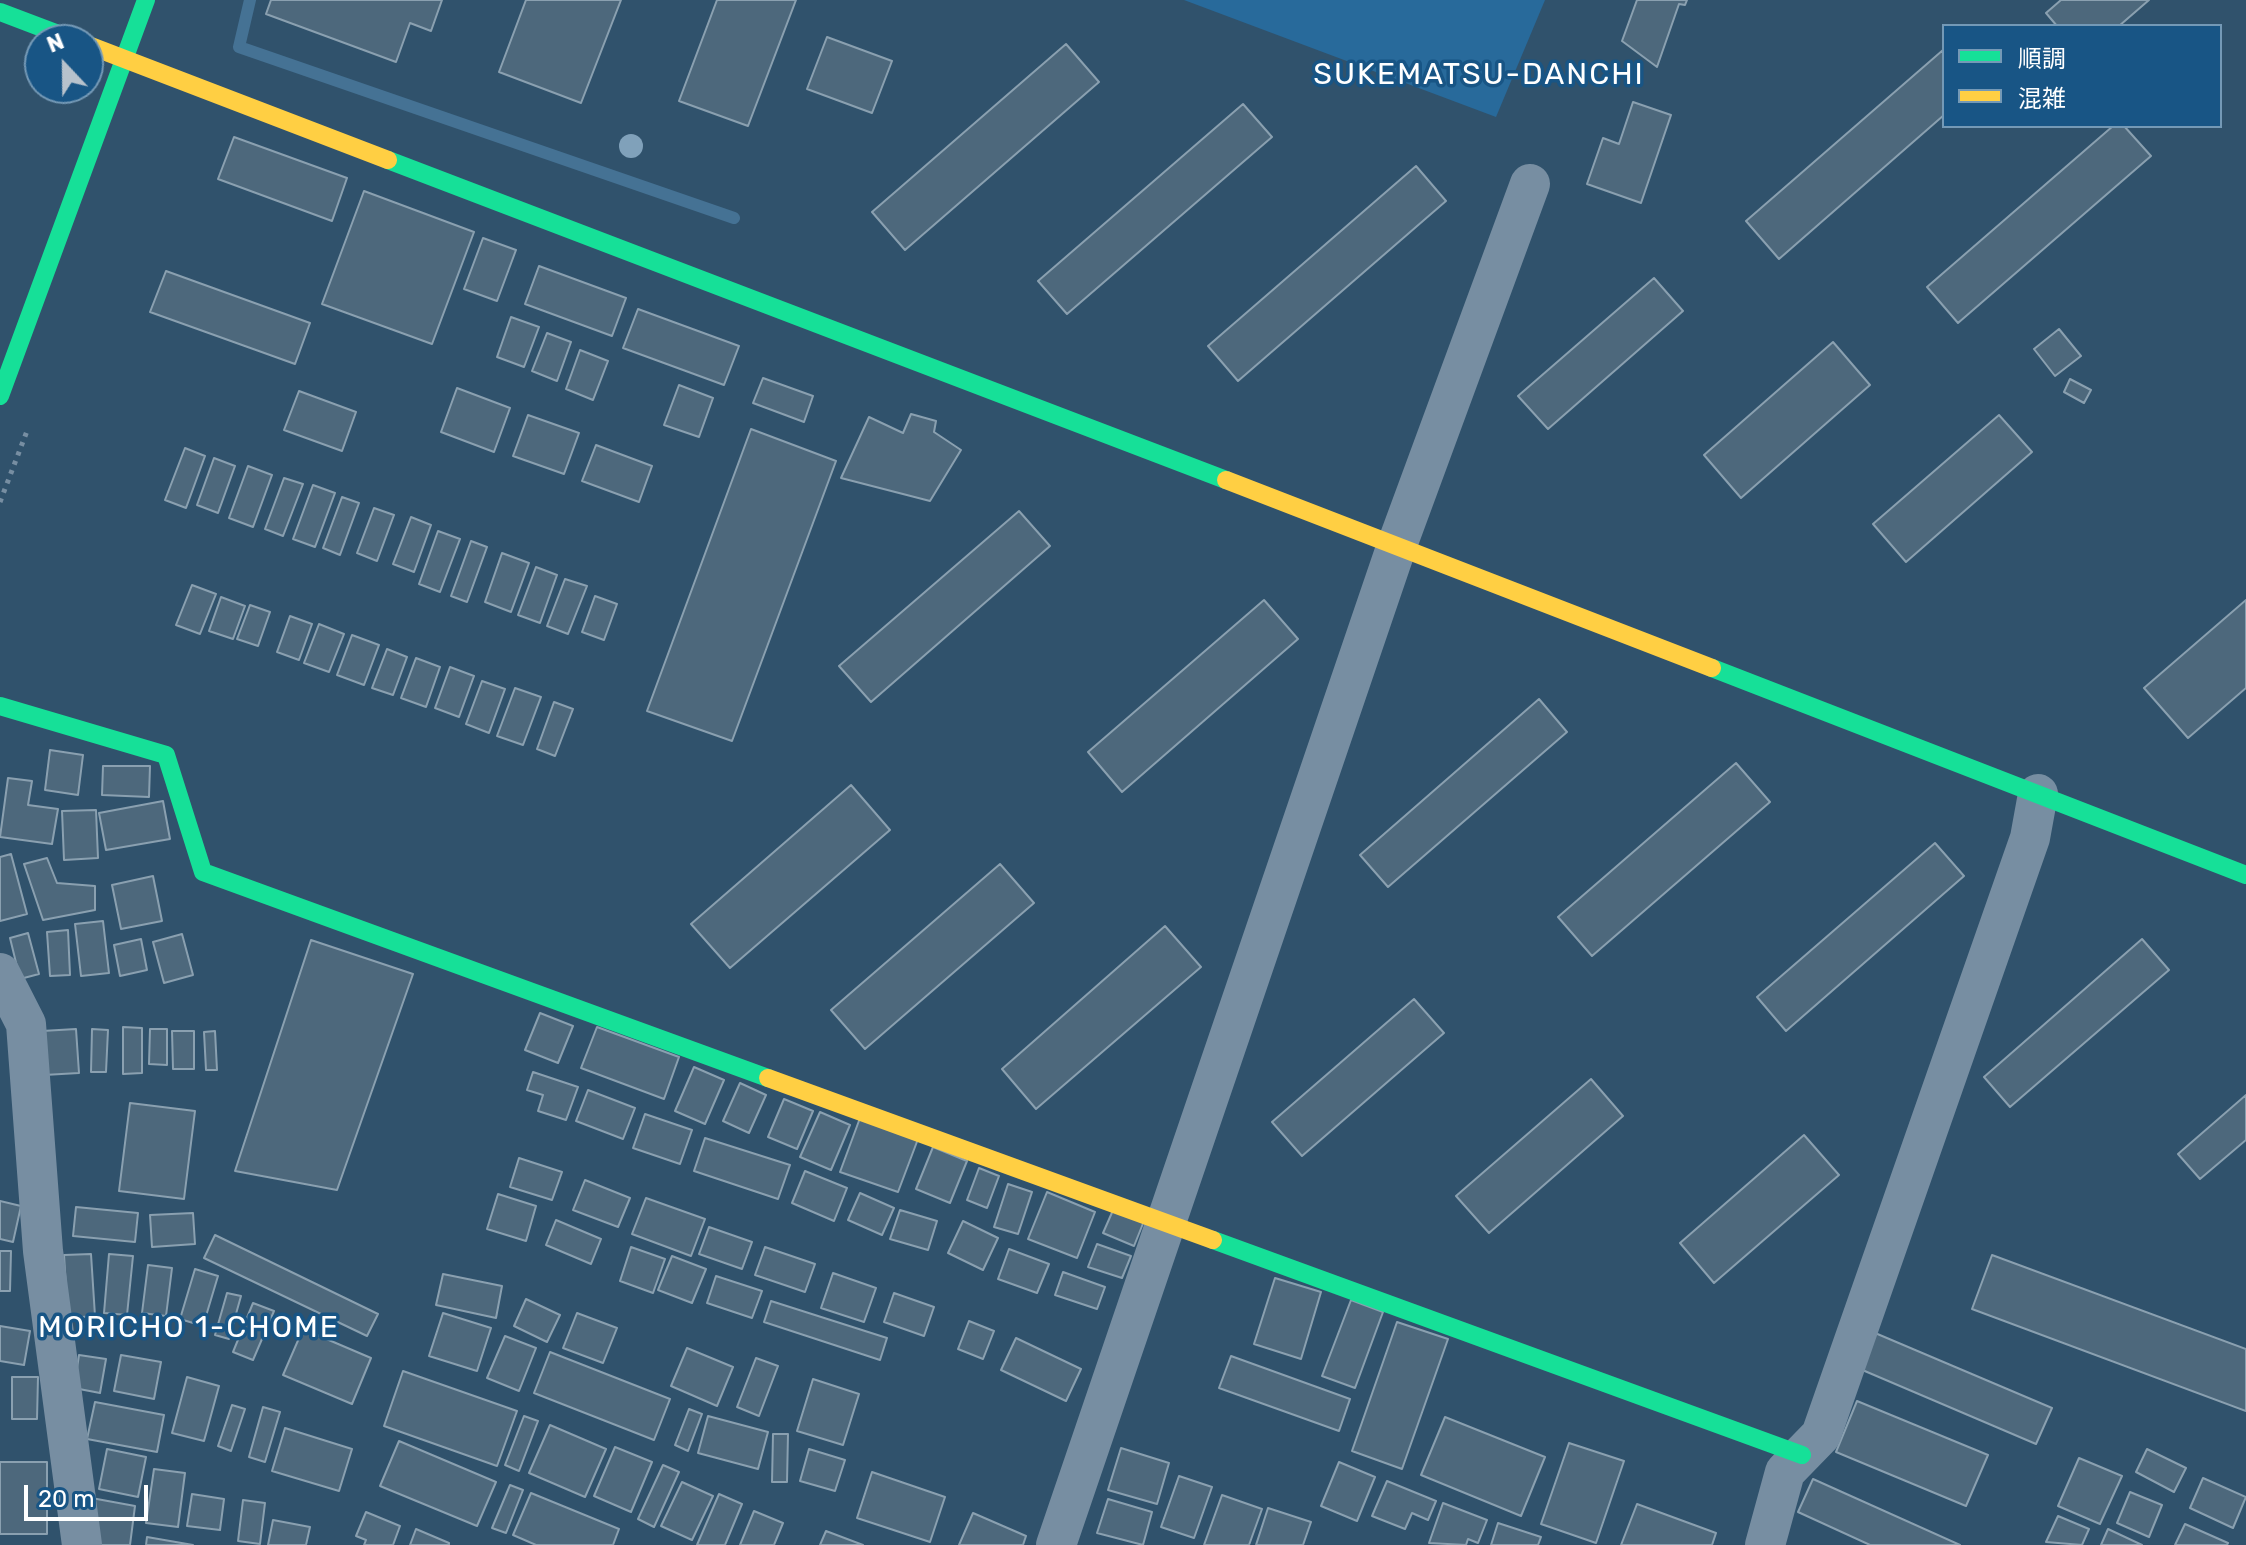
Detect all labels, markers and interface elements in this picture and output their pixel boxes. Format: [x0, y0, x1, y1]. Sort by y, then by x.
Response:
north arrow [24, 24, 104, 104]
legend [1942, 24, 2222, 128]
text: N [43, 28, 68, 59]
text: 順調 [2018, 45, 2066, 73]
district label: SUKEMATSU-DANCHI [1313, 57, 1645, 93]
text: 混雑 [2018, 85, 2066, 113]
district label: MORICHO 1-CHOME [38, 1310, 340, 1346]
scale bar [28, 1469, 152, 1519]
text: 20 m [38, 1485, 95, 1513]

